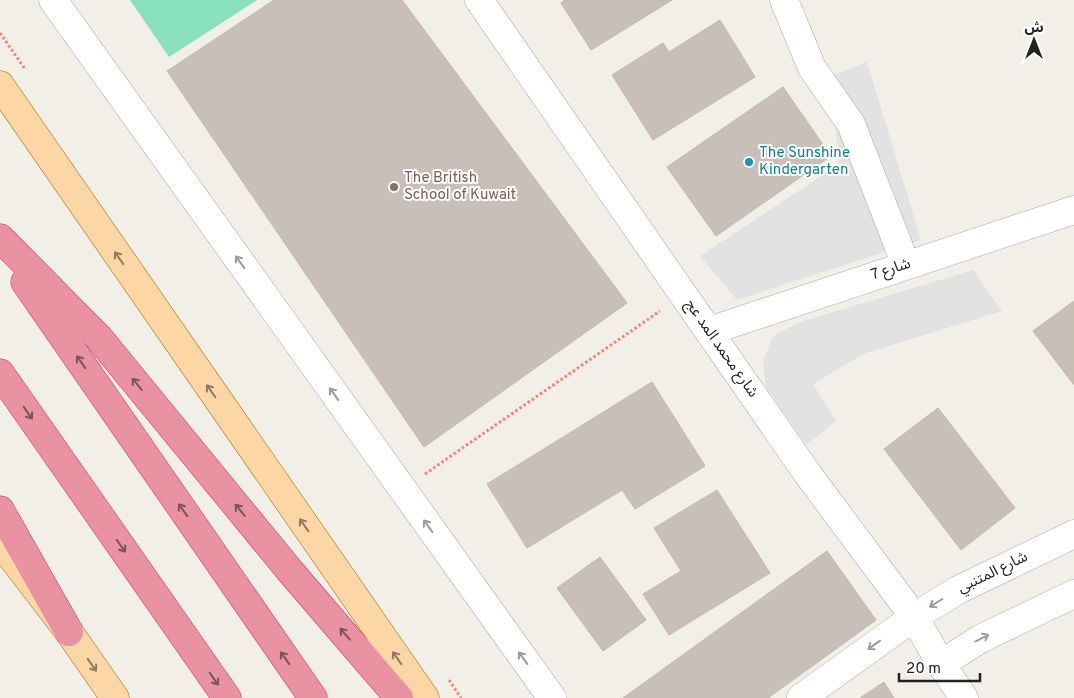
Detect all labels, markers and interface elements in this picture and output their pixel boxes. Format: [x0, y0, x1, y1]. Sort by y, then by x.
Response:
north arrow [1009, 15, 1059, 65]
text: ش [1024, 20, 1044, 37]
place label: The Sunshine Kindergarten [759, 144, 850, 180]
marker: The Sunshine Kindergarten [743, 156, 755, 168]
place label: The British School of Kuwait [404, 169, 516, 205]
marker: The British School of Kuwait [388, 181, 400, 193]
one-way arrow [114, 251, 124, 265]
street label: شارع 7 [869, 255, 914, 286]
one-way arrow [234, 256, 245, 269]
street label: شارع محمد المد عج [679, 296, 762, 402]
one-way arrow [75, 355, 85, 369]
one-way arrow [131, 378, 143, 391]
one-way arrow [206, 384, 216, 398]
one-way arrow [329, 387, 339, 401]
one-way arrow [23, 406, 33, 420]
one-way arrow [178, 503, 188, 517]
one-way arrow [235, 504, 246, 517]
one-way arrow [299, 518, 309, 532]
one-way arrow [423, 520, 433, 534]
one-way arrow [116, 539, 126, 553]
street label: شارع المتنبي [955, 548, 1032, 599]
one-way arrow [930, 598, 944, 608]
one-way arrow [340, 628, 351, 641]
one-way arrow [974, 633, 989, 643]
one-way arrow [868, 640, 881, 651]
scale bar [899, 650, 980, 682]
one-way arrow [280, 651, 290, 665]
one-way arrow [392, 651, 402, 665]
one-way arrow [518, 652, 528, 666]
one-way arrow [87, 658, 97, 672]
text: 20 m [906, 660, 941, 679]
one-way arrow [209, 672, 219, 686]

